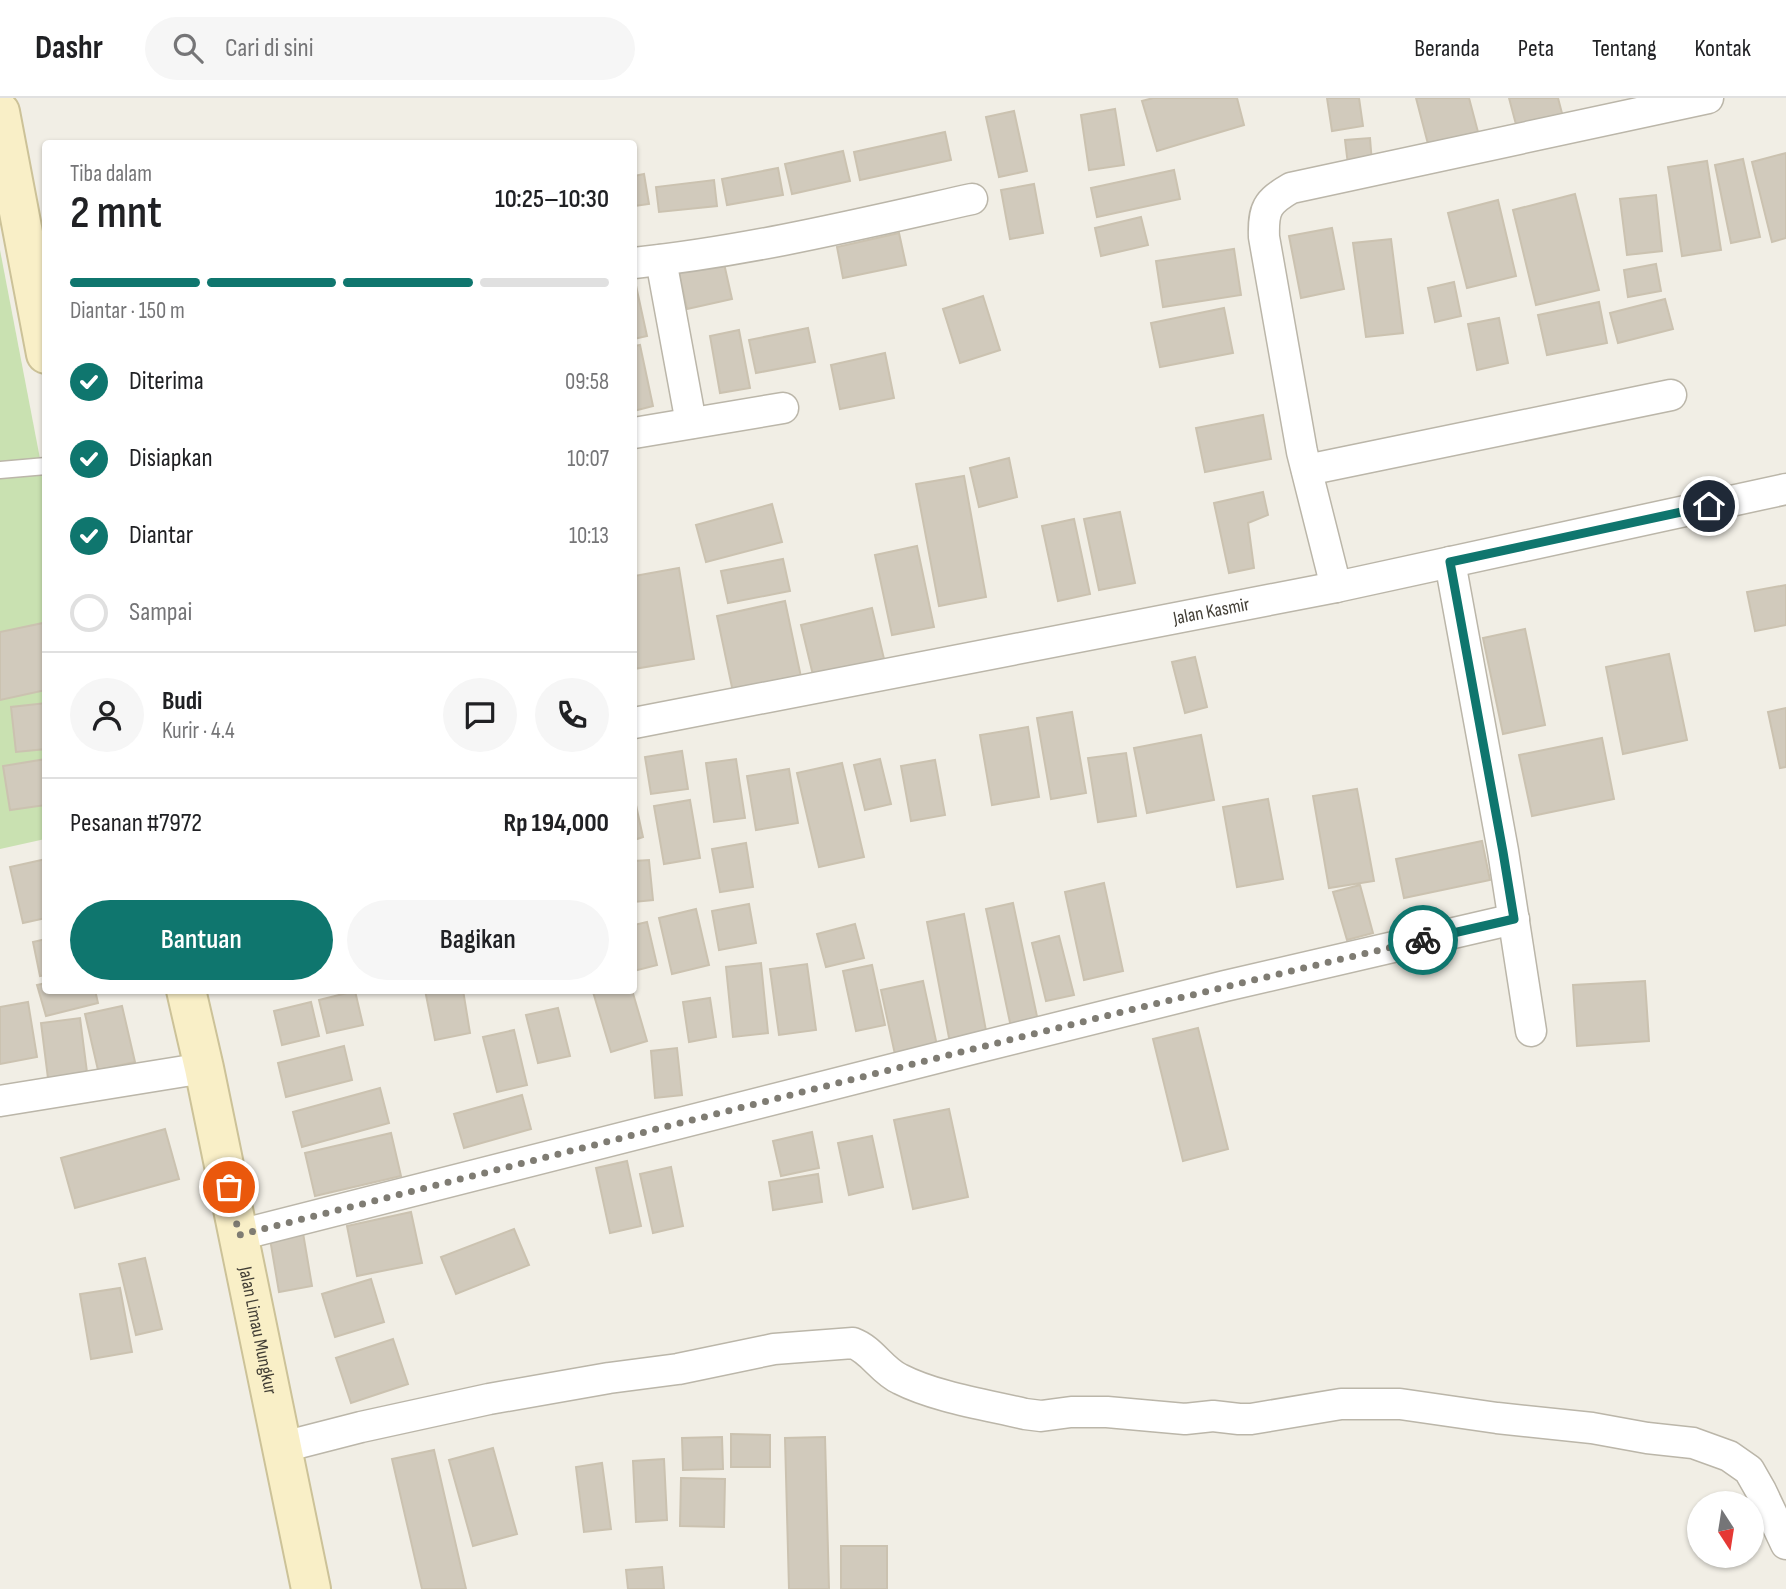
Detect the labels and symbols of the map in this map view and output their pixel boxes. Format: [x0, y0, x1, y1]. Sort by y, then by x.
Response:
pin [1679, 476, 1739, 536]
street label: Jalan Kasmir [1170, 592, 1252, 630]
courier [1388, 905, 1458, 975]
pin [199, 1157, 259, 1217]
street label: Jalan Limau Mungkur [233, 1263, 282, 1397]
north arrow [1687, 1491, 1764, 1568]

